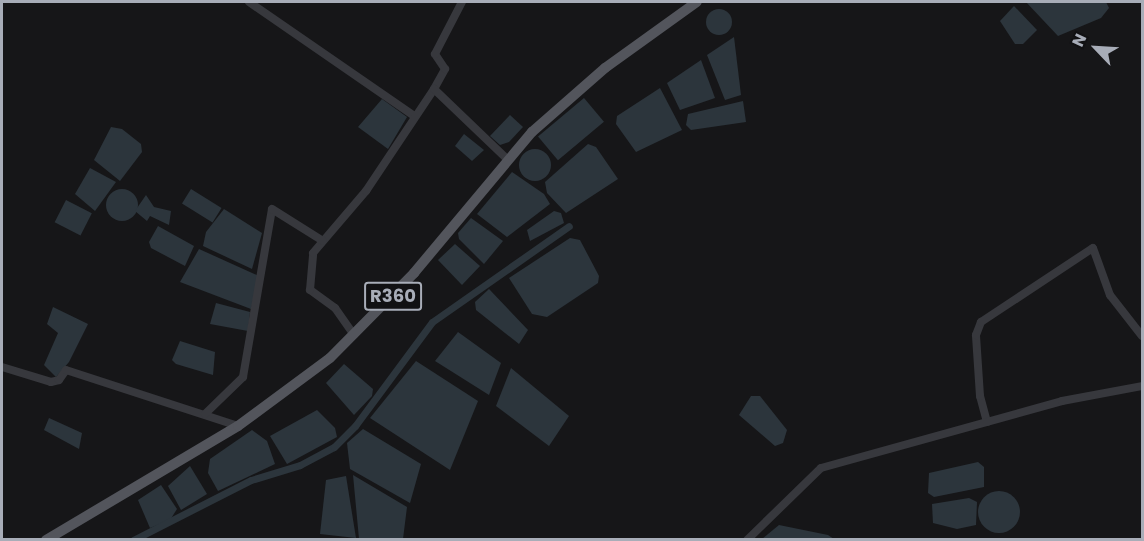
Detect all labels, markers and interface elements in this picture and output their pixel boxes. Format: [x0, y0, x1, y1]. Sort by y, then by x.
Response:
north arrow [1066, 18, 1126, 78]
text: N [1066, 30, 1092, 51]
road number: R360 [363, 281, 423, 311]

